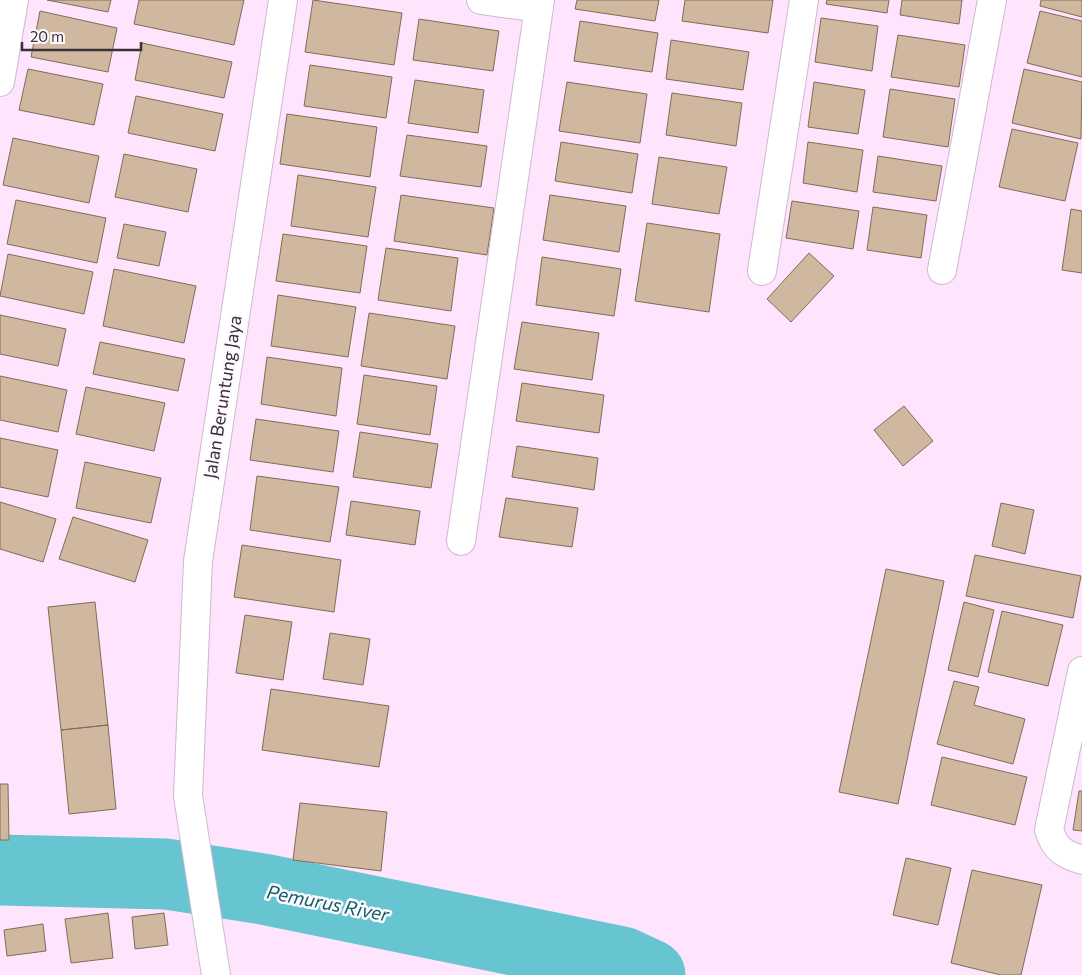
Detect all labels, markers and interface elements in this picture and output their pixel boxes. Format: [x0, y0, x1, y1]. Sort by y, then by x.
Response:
scale bar [22, 20, 141, 52]
text: 20 m [30, 27, 64, 45]
street label: Jalan Beruntung Jaya [198, 314, 246, 480]
water label: Pemurus River [265, 879, 393, 926]

